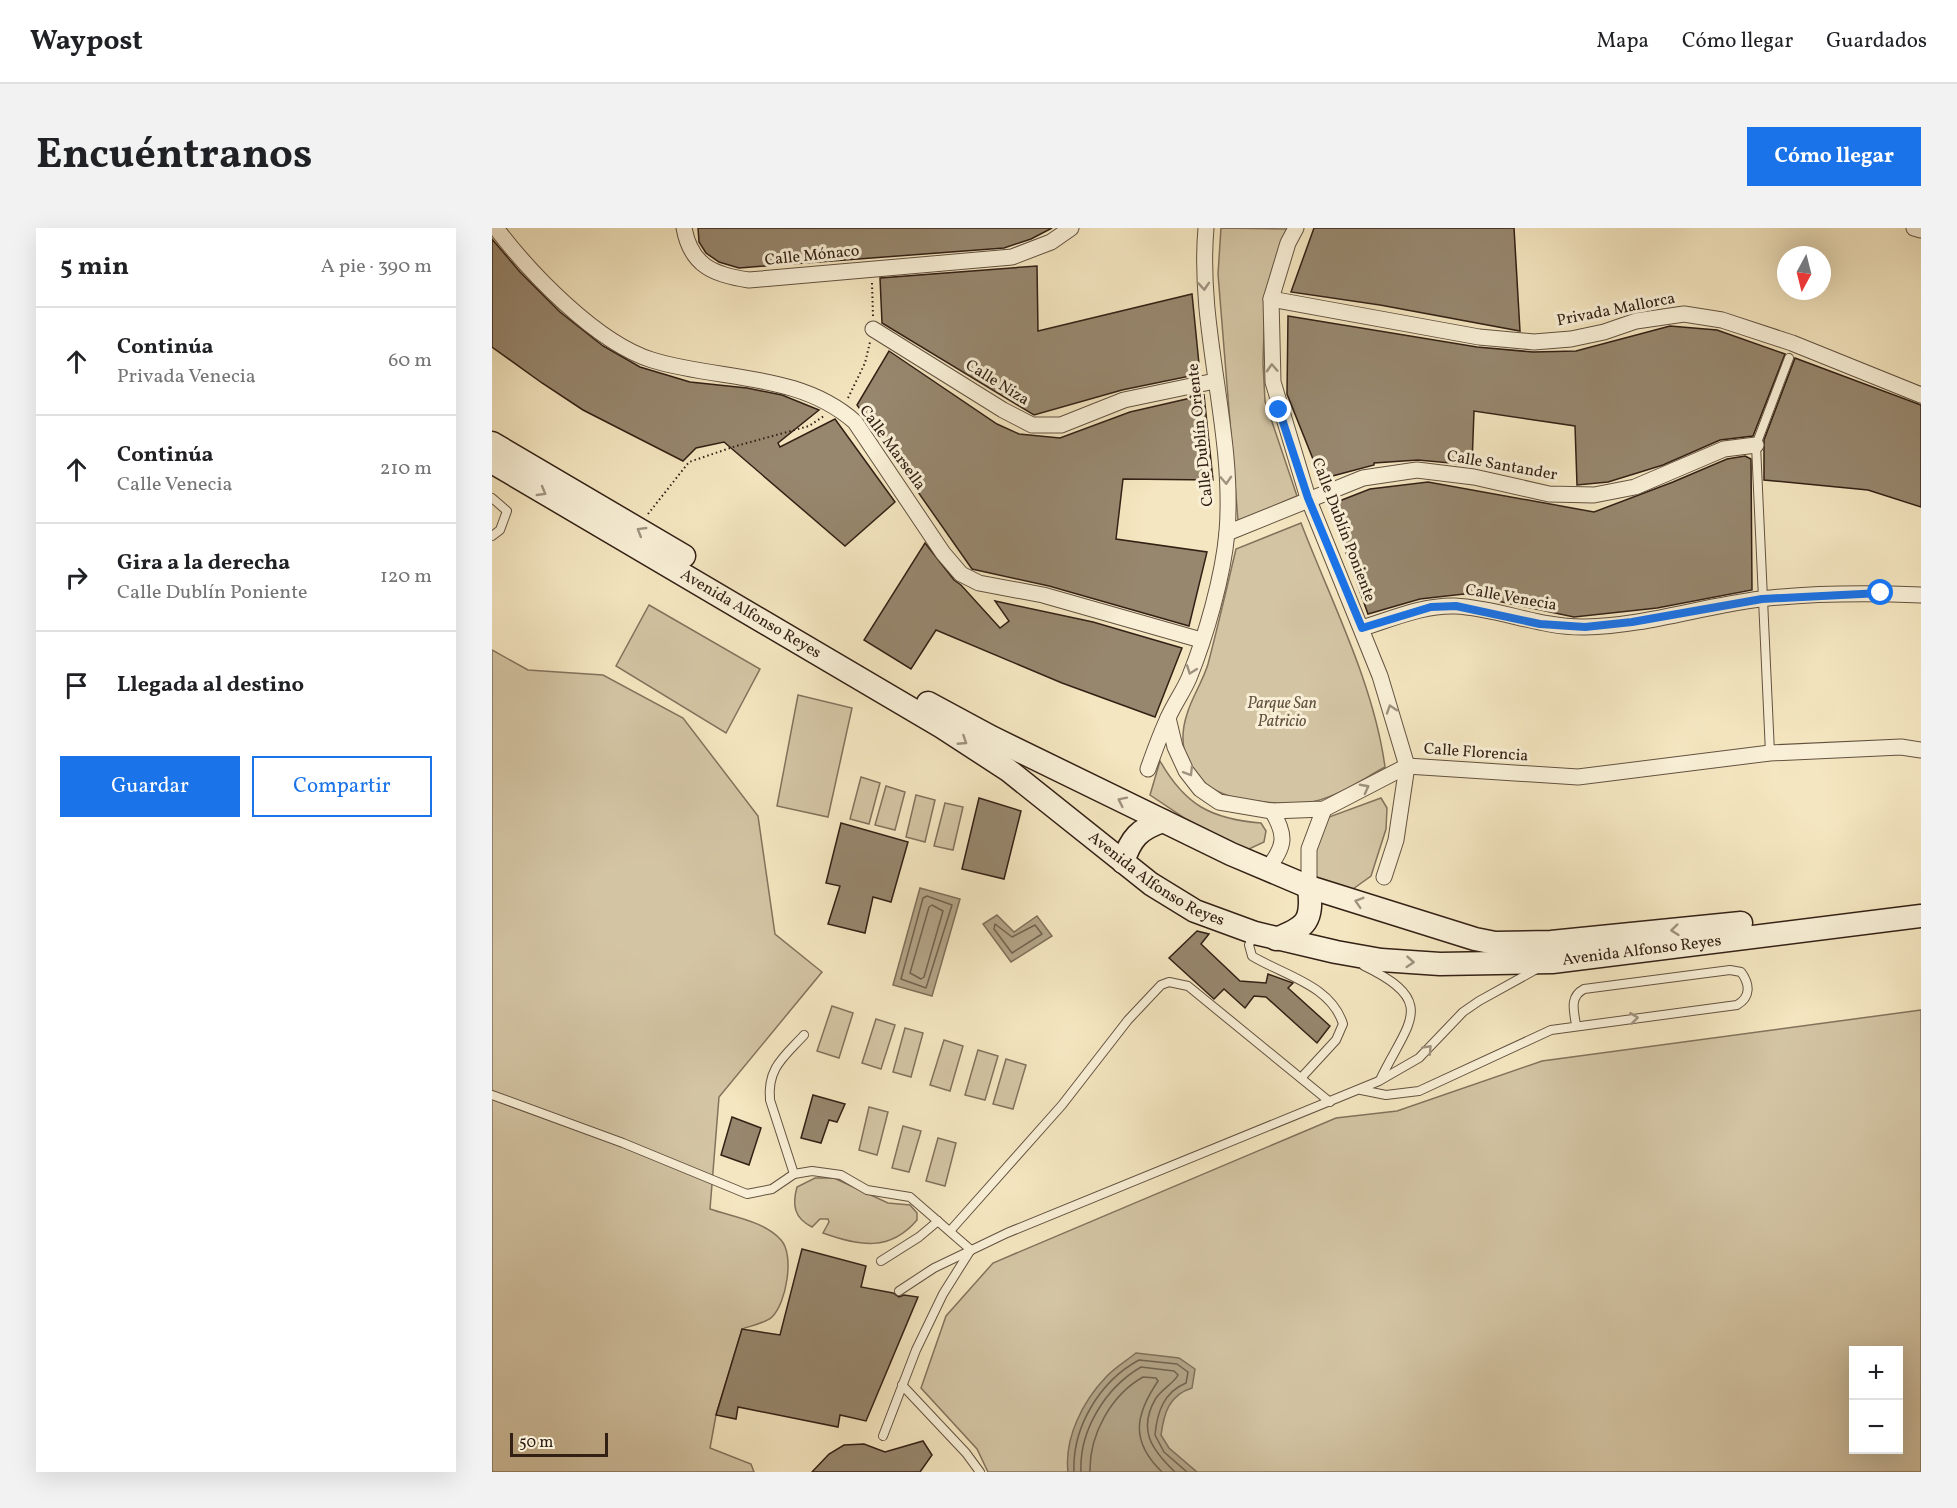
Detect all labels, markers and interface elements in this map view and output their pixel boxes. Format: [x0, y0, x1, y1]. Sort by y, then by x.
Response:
text: Waypost [30, 22, 143, 61]
text: Mapa [1596, 27, 1649, 56]
text: Cómo llegar [1682, 27, 1793, 56]
text: Guardados [1826, 27, 1927, 56]
text: Encuéntranos [36, 127, 312, 186]
button: Cómo llegar [1747, 127, 1921, 186]
street label: Calle Mónaco [764, 240, 860, 272]
north arrow [1777, 246, 1831, 300]
text: 5 min [60, 249, 129, 285]
text: A pie · 390 m [321, 253, 432, 281]
one-way arrow [1198, 282, 1211, 291]
street label: Privada Mallorca [1555, 288, 1677, 332]
text: Continúa [117, 332, 214, 363]
icon: ahead [60, 345, 93, 378]
text: 60 m [388, 347, 432, 375]
street label: Calle Niza [961, 355, 1033, 411]
street label: Calle Dublín Oriente [1183, 362, 1219, 508]
text: Privada Venecia [117, 363, 256, 391]
one-way arrow [1265, 363, 1278, 372]
route end [1265, 396, 1291, 422]
street label: Calle Marsella [854, 401, 930, 495]
text: Continúa [117, 440, 214, 471]
street label: Calle Santander [1445, 445, 1559, 487]
icon: ahead [60, 453, 93, 486]
text: 210 m [380, 455, 432, 483]
street label: Calle Dublín Poniente [1305, 455, 1381, 605]
text: Calle Venecia [117, 471, 233, 499]
one-way arrow [1219, 476, 1232, 485]
one-way arrow [536, 484, 547, 496]
one-way arrow [637, 526, 647, 538]
text: Gira a la derecha [117, 548, 290, 579]
icon: right [60, 561, 93, 594]
text: 120 m [380, 563, 432, 591]
street label: Avenida Alfonso Reyes [676, 564, 825, 664]
text: Calle Dublín Poniente [117, 579, 308, 607]
street label: Calle Venecia [1464, 579, 1558, 617]
route start [1867, 579, 1893, 605]
one-way arrow [1186, 664, 1199, 675]
icon: arrive [60, 669, 93, 702]
text: Llegada al destino [117, 670, 304, 701]
park label: Parque San Patricio [1247, 693, 1317, 733]
one-way arrow [1386, 704, 1399, 715]
one-way arrow [956, 734, 967, 745]
street label: Calle Florencia [1423, 738, 1529, 768]
button: Guardar [60, 756, 240, 817]
button: Compartir [252, 756, 432, 817]
one-way arrow [1181, 766, 1192, 777]
one-way arrow [1358, 784, 1369, 795]
one-way arrow [1118, 797, 1128, 808]
street label: Avenida Alfonso Reyes [1083, 827, 1228, 932]
one-way arrow [1354, 897, 1365, 909]
one-way arrow [1670, 923, 1679, 935]
street label: Avenida Alfonso Reyes [1561, 930, 1723, 972]
one-way arrow [1405, 956, 1414, 969]
one-way arrow [1630, 1012, 1639, 1024]
one-way arrow [1421, 1045, 1432, 1056]
map controls [1849, 1346, 1903, 1454]
button: + [1849, 1346, 1903, 1400]
button: − [1849, 1400, 1903, 1454]
scale bar [510, 1430, 608, 1458]
text: 50 m [519, 1432, 553, 1454]

